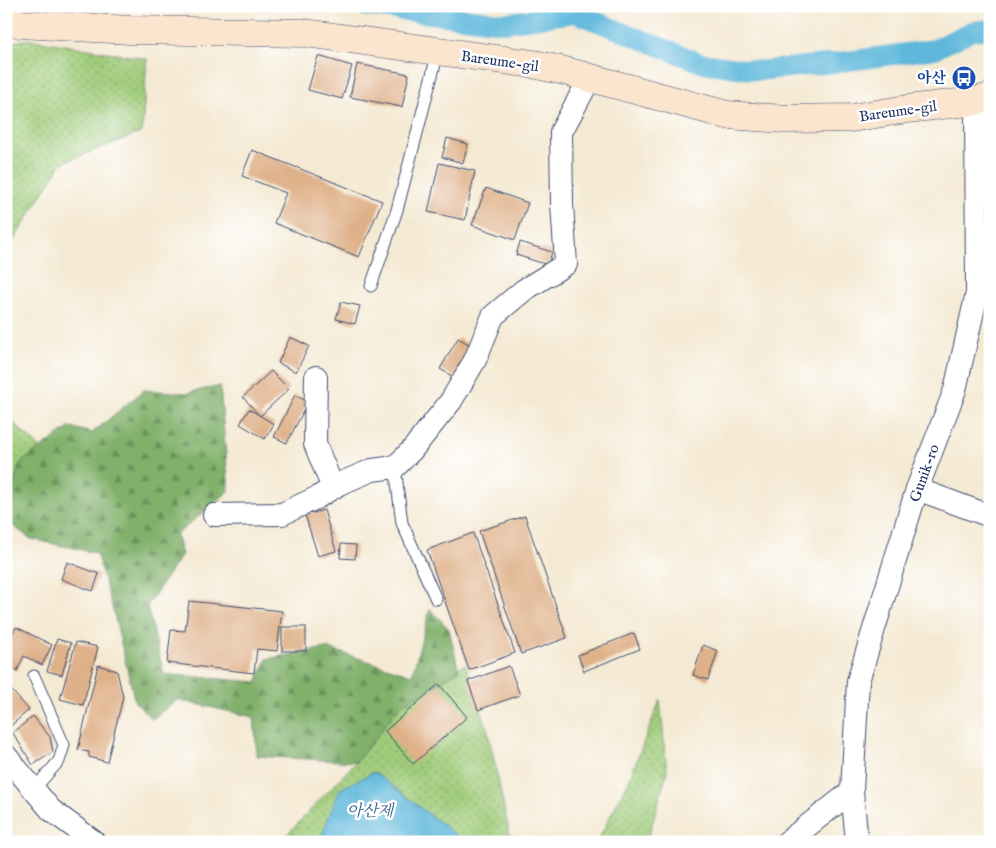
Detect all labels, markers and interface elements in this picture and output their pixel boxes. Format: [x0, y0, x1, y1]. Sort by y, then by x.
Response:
street label: Bareume-gil [460, 47, 541, 76]
bus stop icon: 아산 [951, 65, 977, 91]
place label: 아산 [917, 69, 947, 88]
street label: Bareume-gil [858, 97, 939, 126]
street label: Gunik-ro [905, 442, 944, 505]
water label: 아산제 [347, 802, 395, 822]

